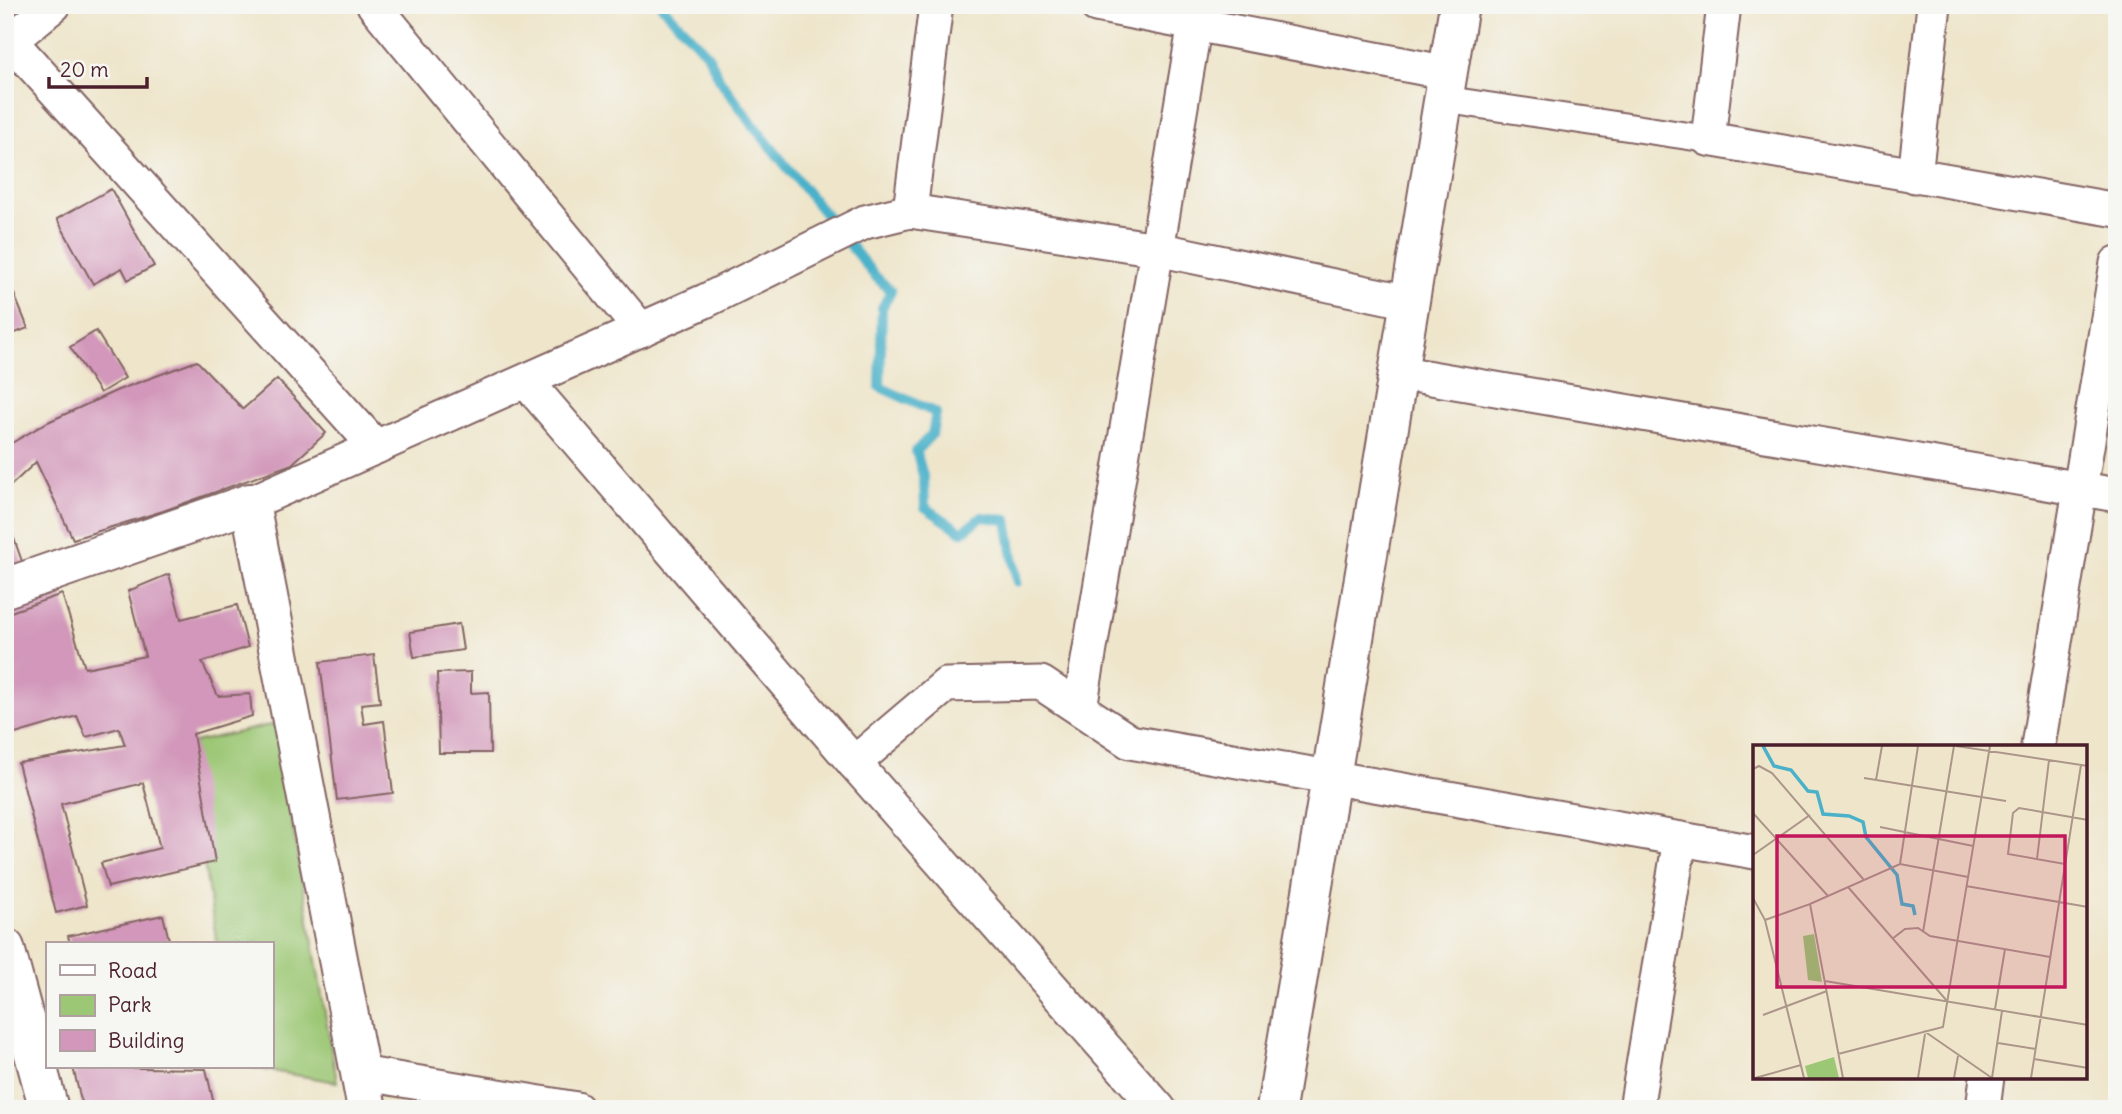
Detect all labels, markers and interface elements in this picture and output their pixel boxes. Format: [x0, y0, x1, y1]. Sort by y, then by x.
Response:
scale bar [49, 46, 147, 90]
text: 20 m [60, 56, 109, 83]
inset map [1753, 745, 2087, 1079]
legend [46, 942, 273, 1068]
text: Road [108, 957, 157, 984]
text: Park [108, 991, 151, 1018]
text: Building [108, 1027, 184, 1054]

